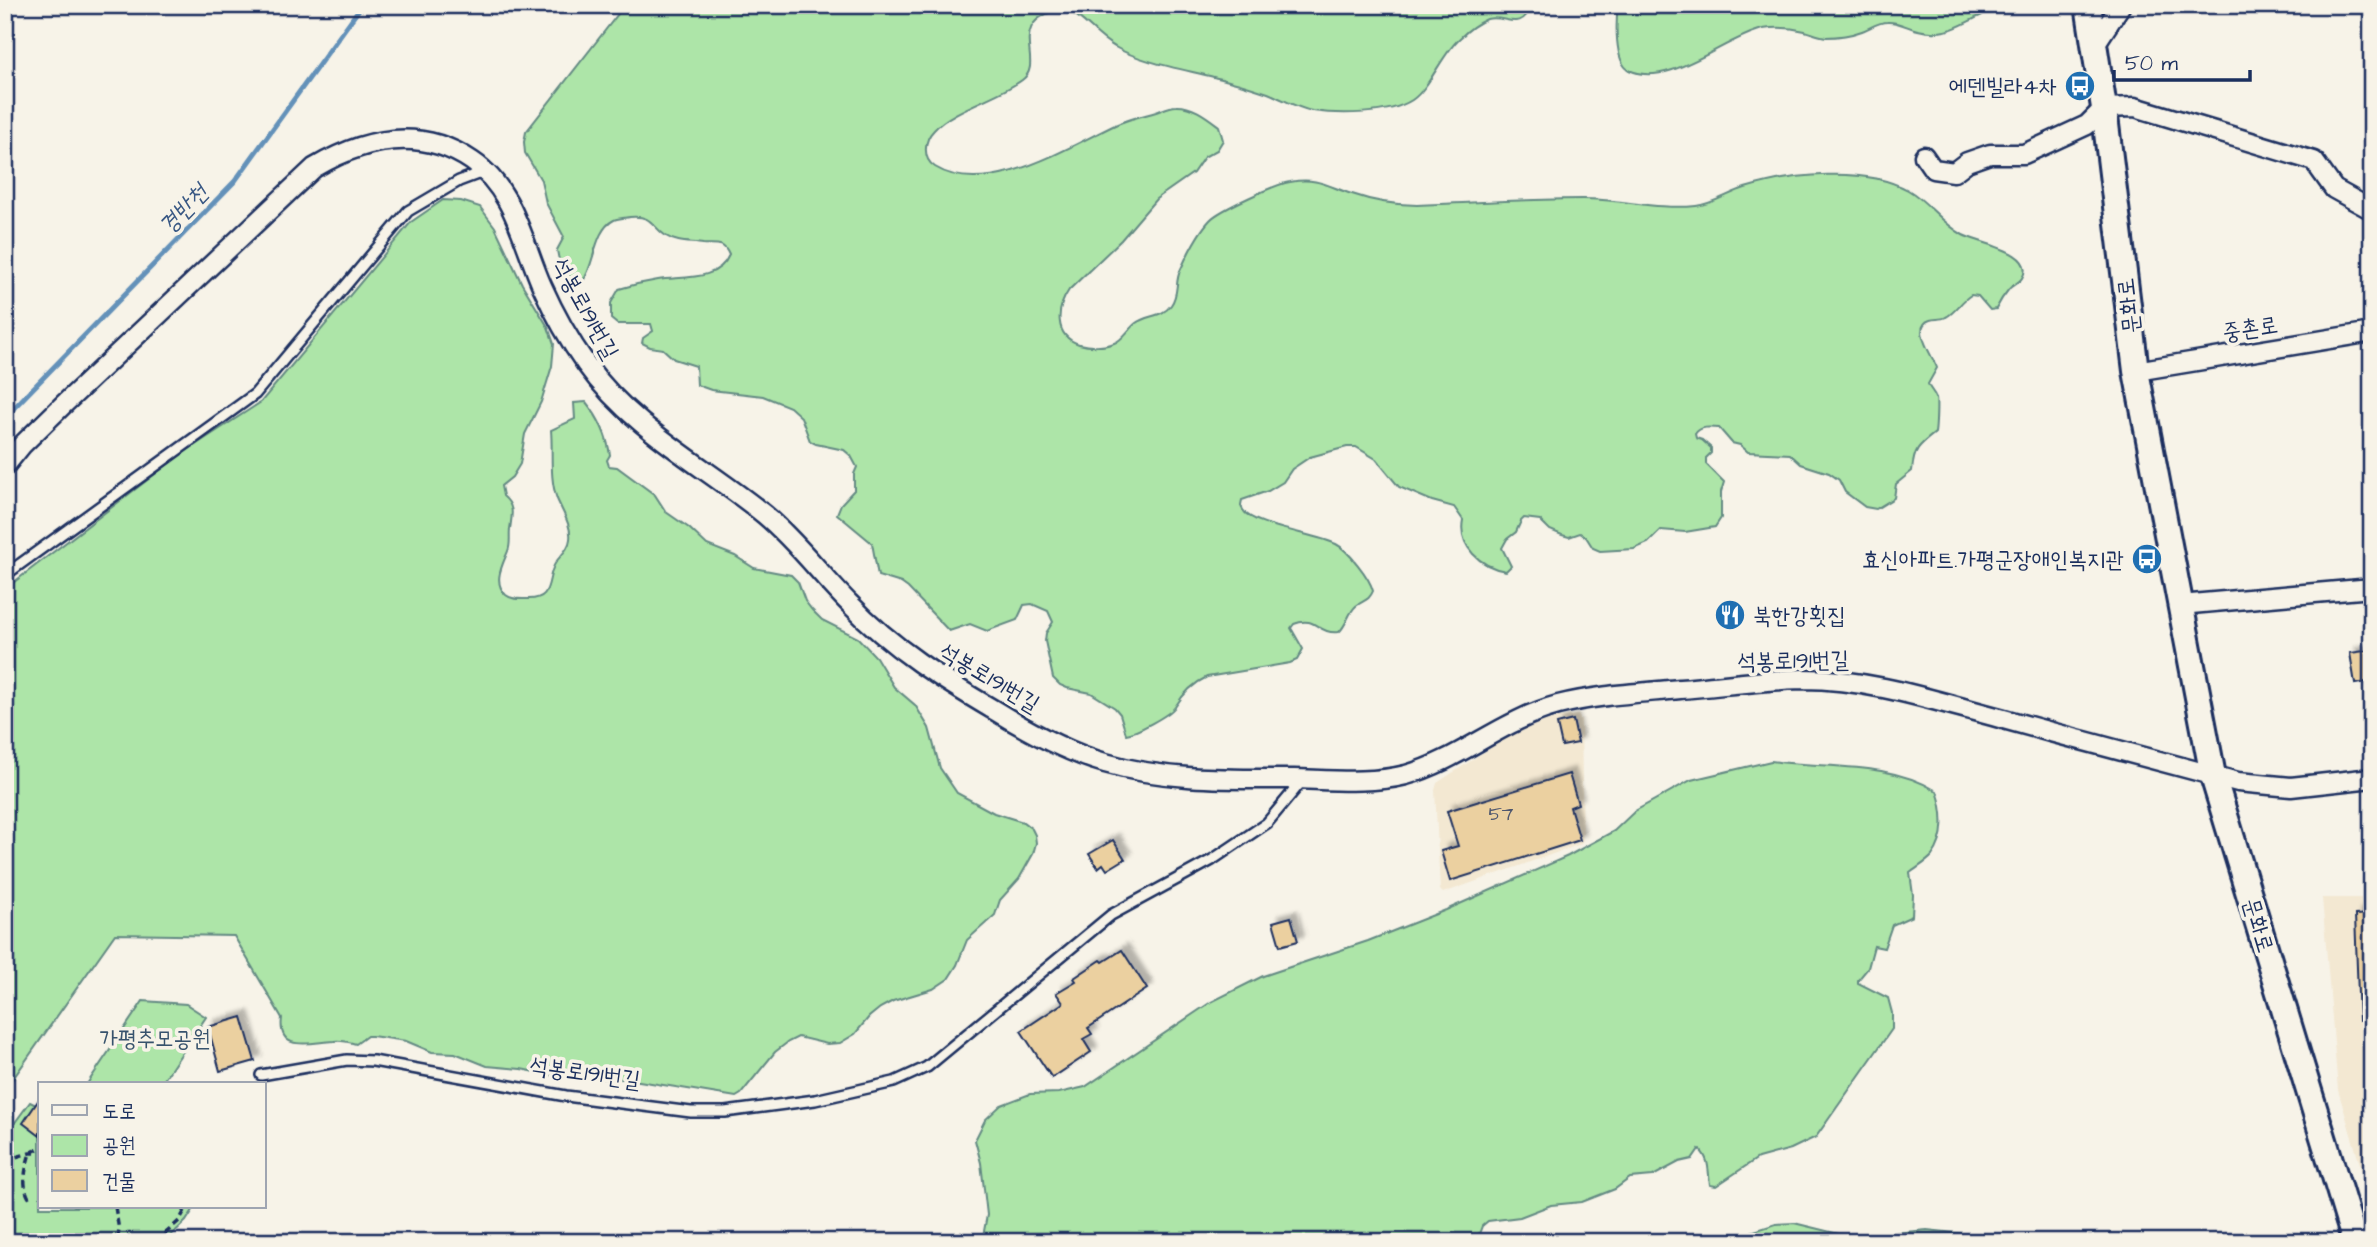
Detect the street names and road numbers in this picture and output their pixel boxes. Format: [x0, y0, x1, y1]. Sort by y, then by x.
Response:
street label: 석봉로191번길 [544, 252, 626, 365]
street label: 문화로 [2110, 276, 2148, 335]
street label: 중촌로 [2220, 309, 2280, 349]
street label: 석봉로191번길 [933, 635, 1046, 720]
street label: 석봉로191번길 [1737, 644, 1849, 678]
street label: 문화로 [2235, 894, 2281, 957]
street label: 석봉로191번길 [527, 1049, 642, 1097]

